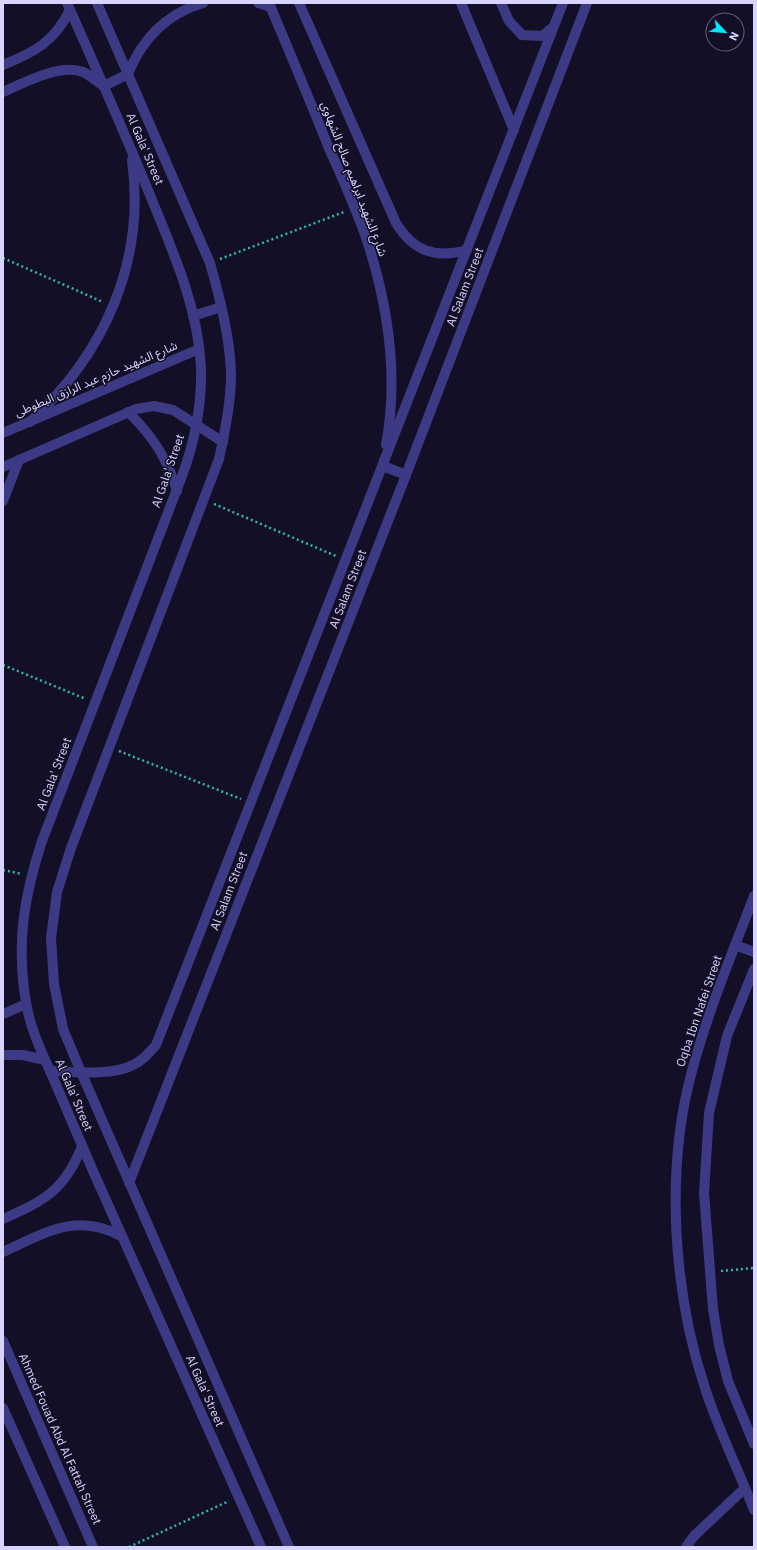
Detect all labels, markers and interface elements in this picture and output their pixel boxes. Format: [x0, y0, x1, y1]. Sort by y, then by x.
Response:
north arrow [705, 12, 745, 52]
text: N [726, 30, 742, 43]
street label: شارع الشهيد ابراهيم صالح الشهاوي [315, 99, 391, 259]
street label: Al Gala' Street [124, 111, 167, 187]
street label: Al Salam Street [443, 245, 486, 328]
street label: شارع الشهيد حازم عبد الرازق البطوطى [12, 337, 180, 422]
street label: Al Gala' Street [148, 432, 187, 510]
street label: Al Salam Street [326, 547, 369, 630]
street label: Al Gala' Street [33, 735, 74, 812]
street label: Al Salam Street [207, 849, 250, 932]
street label: Oqba Ibn Nafei Street [672, 953, 725, 1069]
street label: Al Gala' Street [53, 1057, 96, 1133]
street label: Ahmed Fouad Abd Al Fattah Street [16, 1351, 105, 1527]
street label: Al Gala' Street [183, 1353, 228, 1429]

